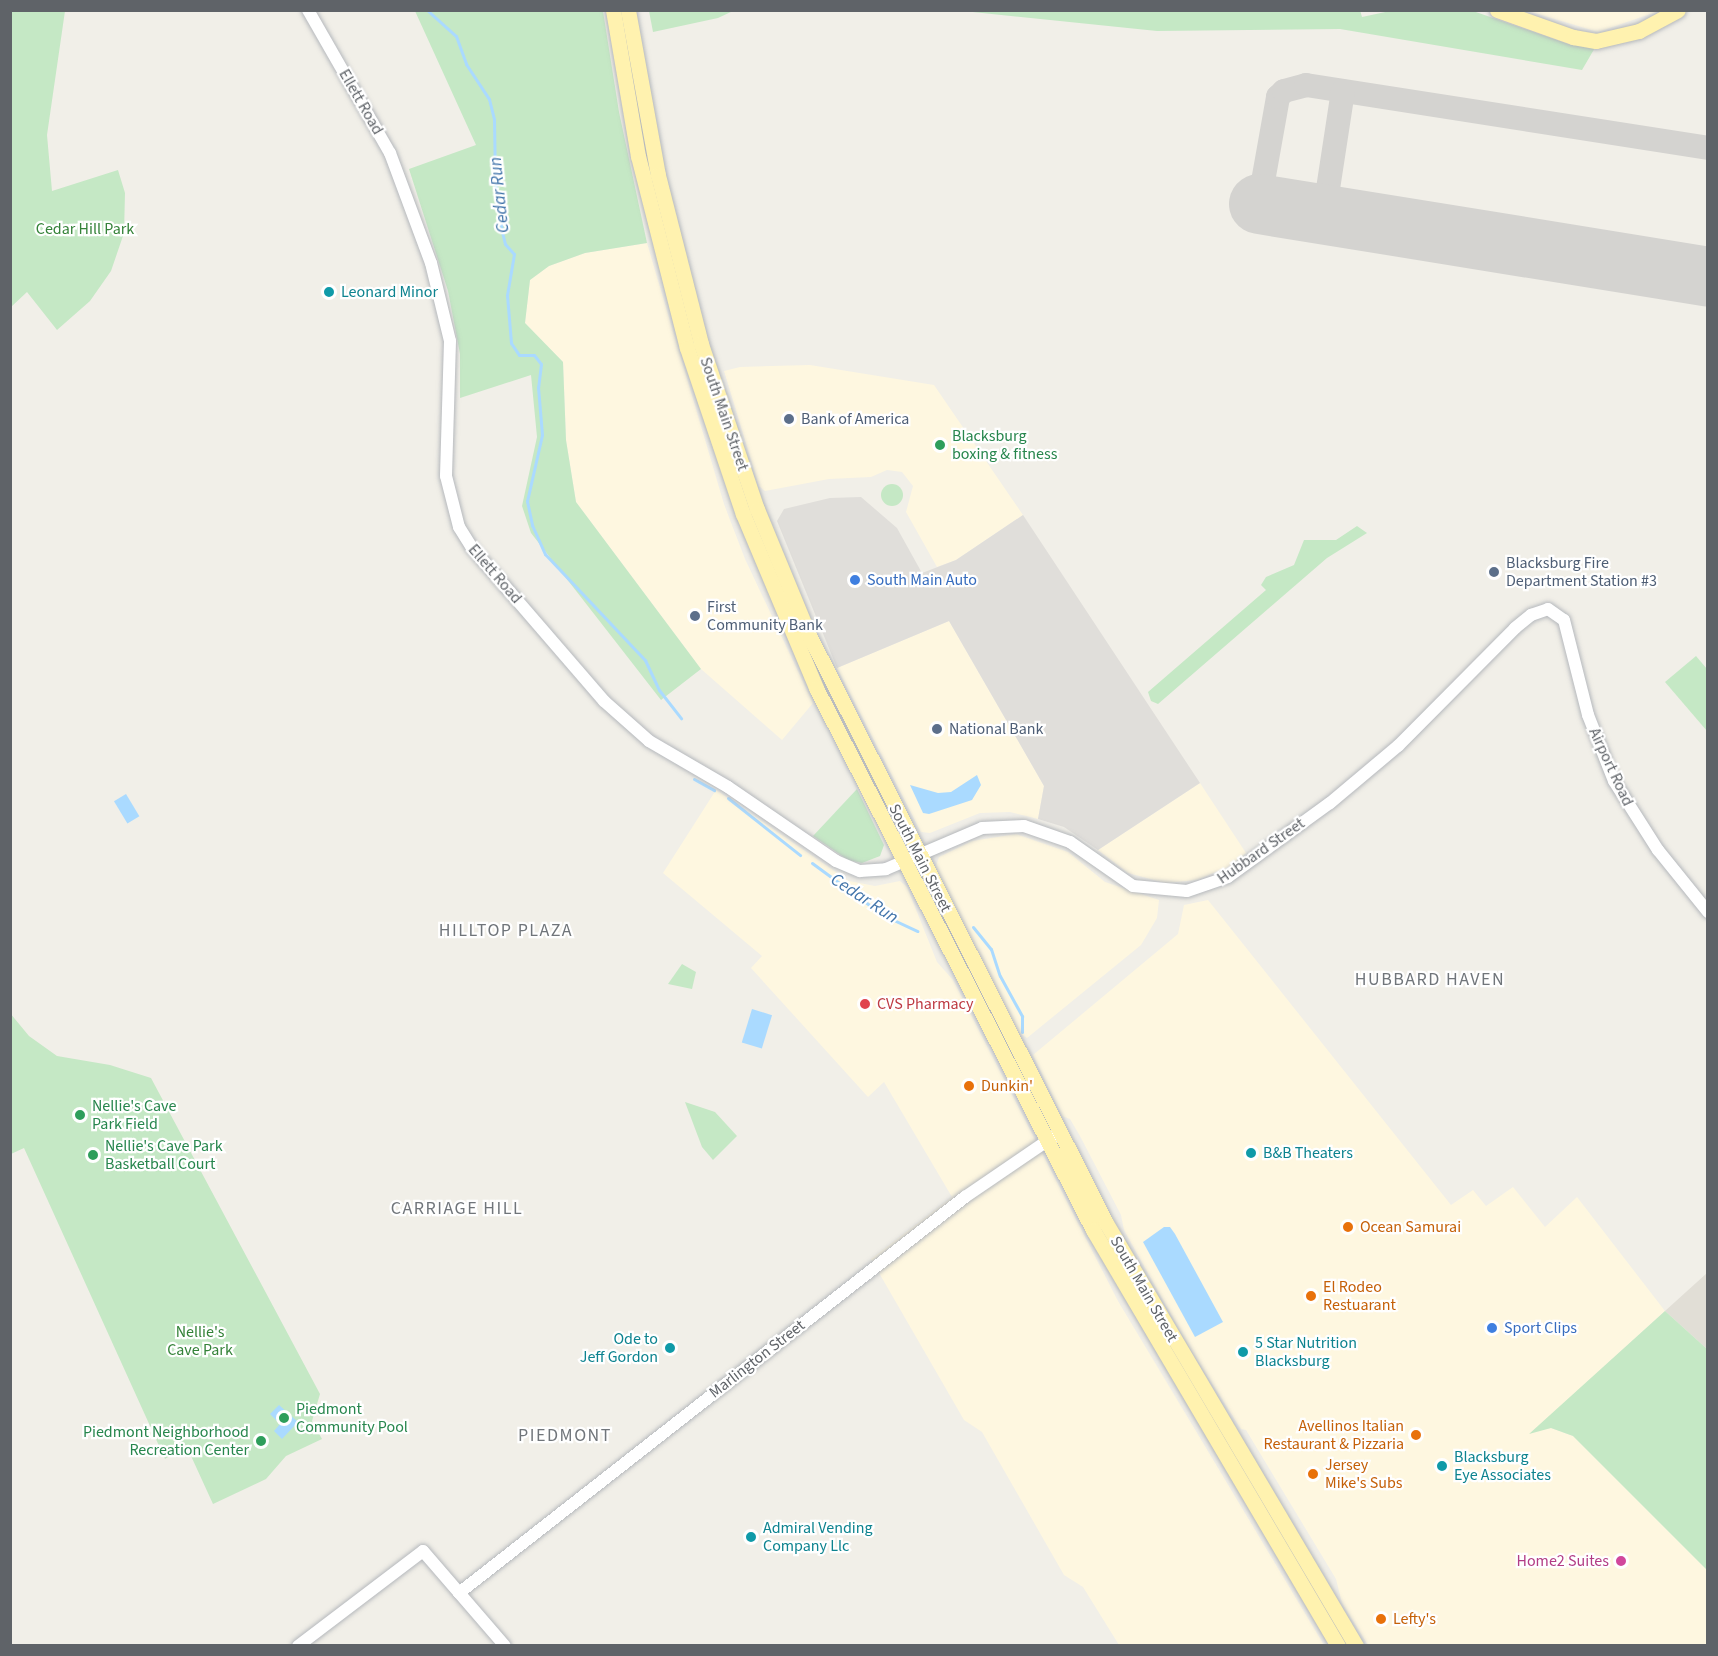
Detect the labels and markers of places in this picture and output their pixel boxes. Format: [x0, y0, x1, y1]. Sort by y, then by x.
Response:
place label: Leonard Minor [341, 282, 438, 302]
marker: Leonard Minor [322, 285, 336, 299]
place label: Bank of America [801, 409, 909, 429]
marker: Bank of America [782, 412, 796, 426]
place label: Blacksburg boxing & fitness [952, 426, 1057, 464]
marker: Blacksburg boxing & fitness [933, 438, 947, 452]
place label: Blacksburg Fire Department Station #3 [1506, 553, 1657, 591]
marker: Blacksburg Fire Department Station #3 [1487, 565, 1501, 579]
place label: South Main Auto [867, 570, 977, 590]
marker: South Main Auto [848, 573, 862, 587]
place label: First Community Bank [707, 597, 823, 635]
marker: First Community Bank [688, 609, 702, 623]
place label: National Bank [949, 719, 1043, 739]
marker: National Bank [930, 722, 944, 736]
place label: CVS Pharmacy [877, 994, 973, 1014]
marker: CVS Pharmacy [858, 997, 872, 1011]
place label: Dunkin' [981, 1076, 1033, 1096]
marker: Dunkin' [962, 1079, 976, 1093]
place label: Nellie's Cave Park Field [92, 1096, 176, 1134]
marker: Nellie's Cave Park Field [73, 1108, 87, 1122]
place label: Nellie's Cave Park Basketball Court [105, 1136, 223, 1174]
place label: B&B Theaters [1263, 1143, 1353, 1163]
marker: B&B Theaters [1244, 1146, 1258, 1160]
marker: Nellie's Cave Park Basketball Court [86, 1148, 100, 1162]
place label: Ocean Samurai [1360, 1217, 1461, 1237]
marker: Ocean Samurai [1341, 1220, 1355, 1234]
place label: El Rodeo Restuarant [1323, 1277, 1396, 1315]
marker: El Rodeo Restuarant [1304, 1289, 1318, 1303]
place label: Sport Clips [1504, 1318, 1577, 1338]
marker: Sport Clips [1485, 1321, 1499, 1335]
place label: Ode to Jeff Gordon [580, 1329, 658, 1367]
place label: 5 Star Nutrition Blacksburg [1255, 1333, 1357, 1371]
marker: Ode to Jeff Gordon [663, 1341, 677, 1355]
marker: 5 Star Nutrition Blacksburg [1236, 1345, 1250, 1359]
place label: Piedmont Community Pool [296, 1399, 408, 1437]
marker: Piedmont Community Pool [277, 1411, 291, 1425]
place label: Avellinos Italian Restaurant & Pizzaria [1264, 1416, 1404, 1454]
place label: Piedmont Neighborhood Recreation Center [83, 1422, 249, 1460]
marker: Avellinos Italian Restaurant & Pizzaria [1409, 1428, 1423, 1442]
marker: Piedmont Neighborhood Recreation Center [254, 1434, 268, 1448]
place label: Blacksburg Eye Associates [1454, 1447, 1551, 1485]
place label: Jersey Mike's Subs [1325, 1455, 1402, 1493]
marker: Blacksburg Eye Associates [1435, 1459, 1449, 1473]
marker: Jersey Mike's Subs [1306, 1467, 1320, 1481]
place label: Admiral Vending Company Llc [763, 1518, 873, 1556]
marker: Admiral Vending Company Llc [744, 1530, 758, 1544]
place label: Home2 Suites [1517, 1551, 1609, 1571]
marker: Home2 Suites [1614, 1554, 1628, 1568]
place label: Lefty's [1393, 1609, 1436, 1629]
marker: Lefty's [1374, 1612, 1388, 1626]

